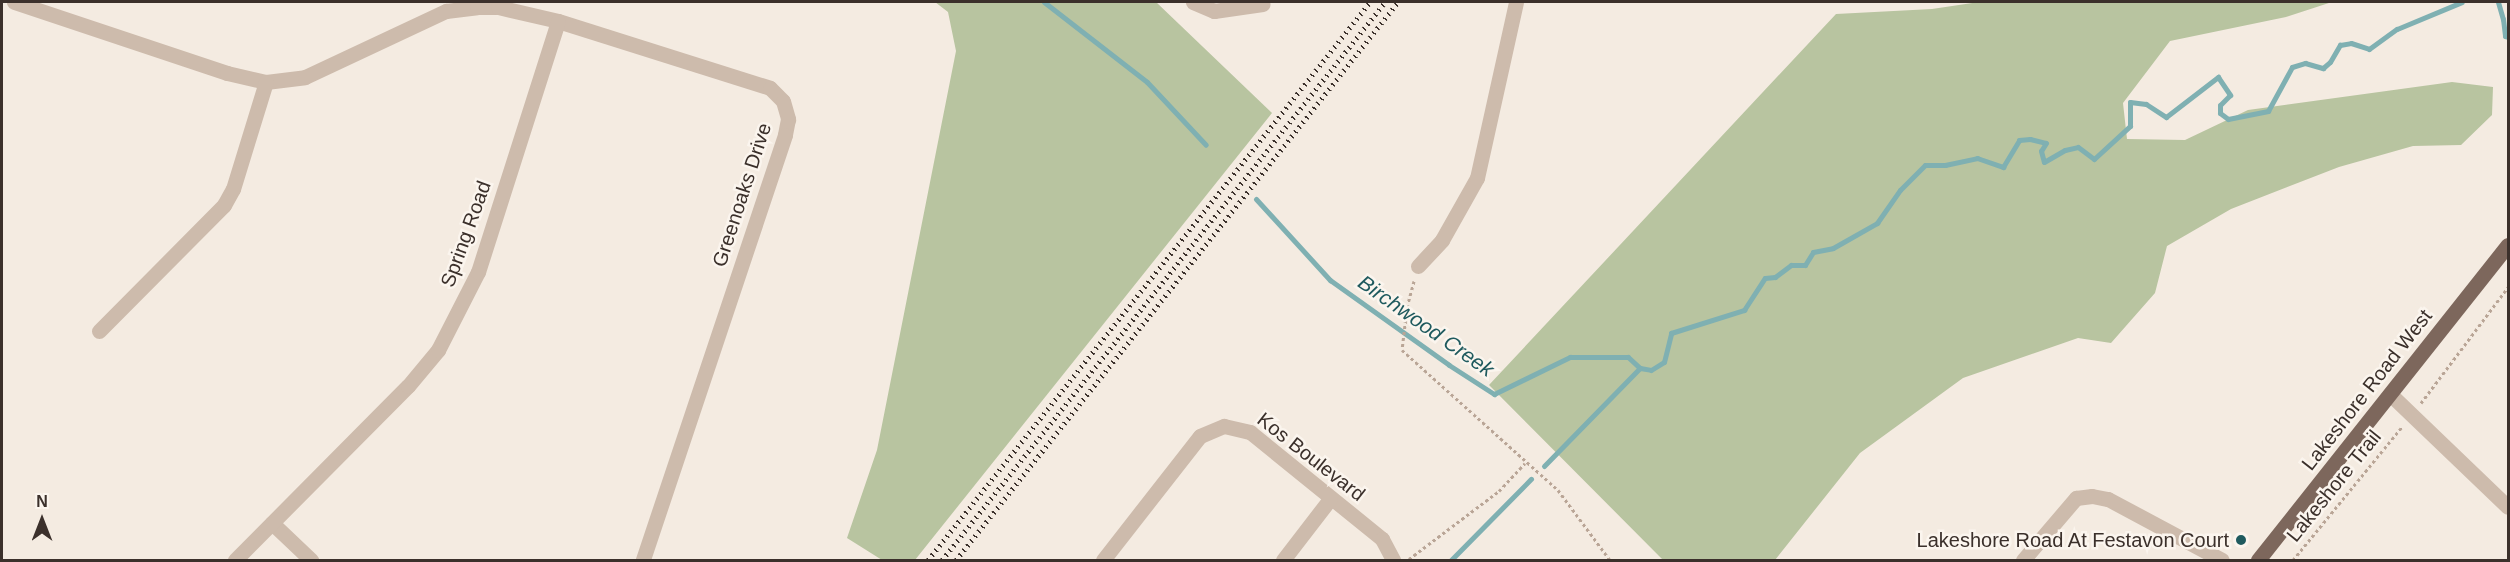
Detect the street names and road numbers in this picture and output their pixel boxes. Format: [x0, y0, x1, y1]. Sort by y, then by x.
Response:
street label: Greenoaks Drive [707, 120, 777, 270]
street label: Spring Road [436, 178, 496, 290]
street label: Lakeshore Road West [2297, 305, 2437, 475]
street label: Kos Boulevard [1252, 408, 1370, 506]
street label: Lakeshore Trail [2282, 425, 2386, 547]

